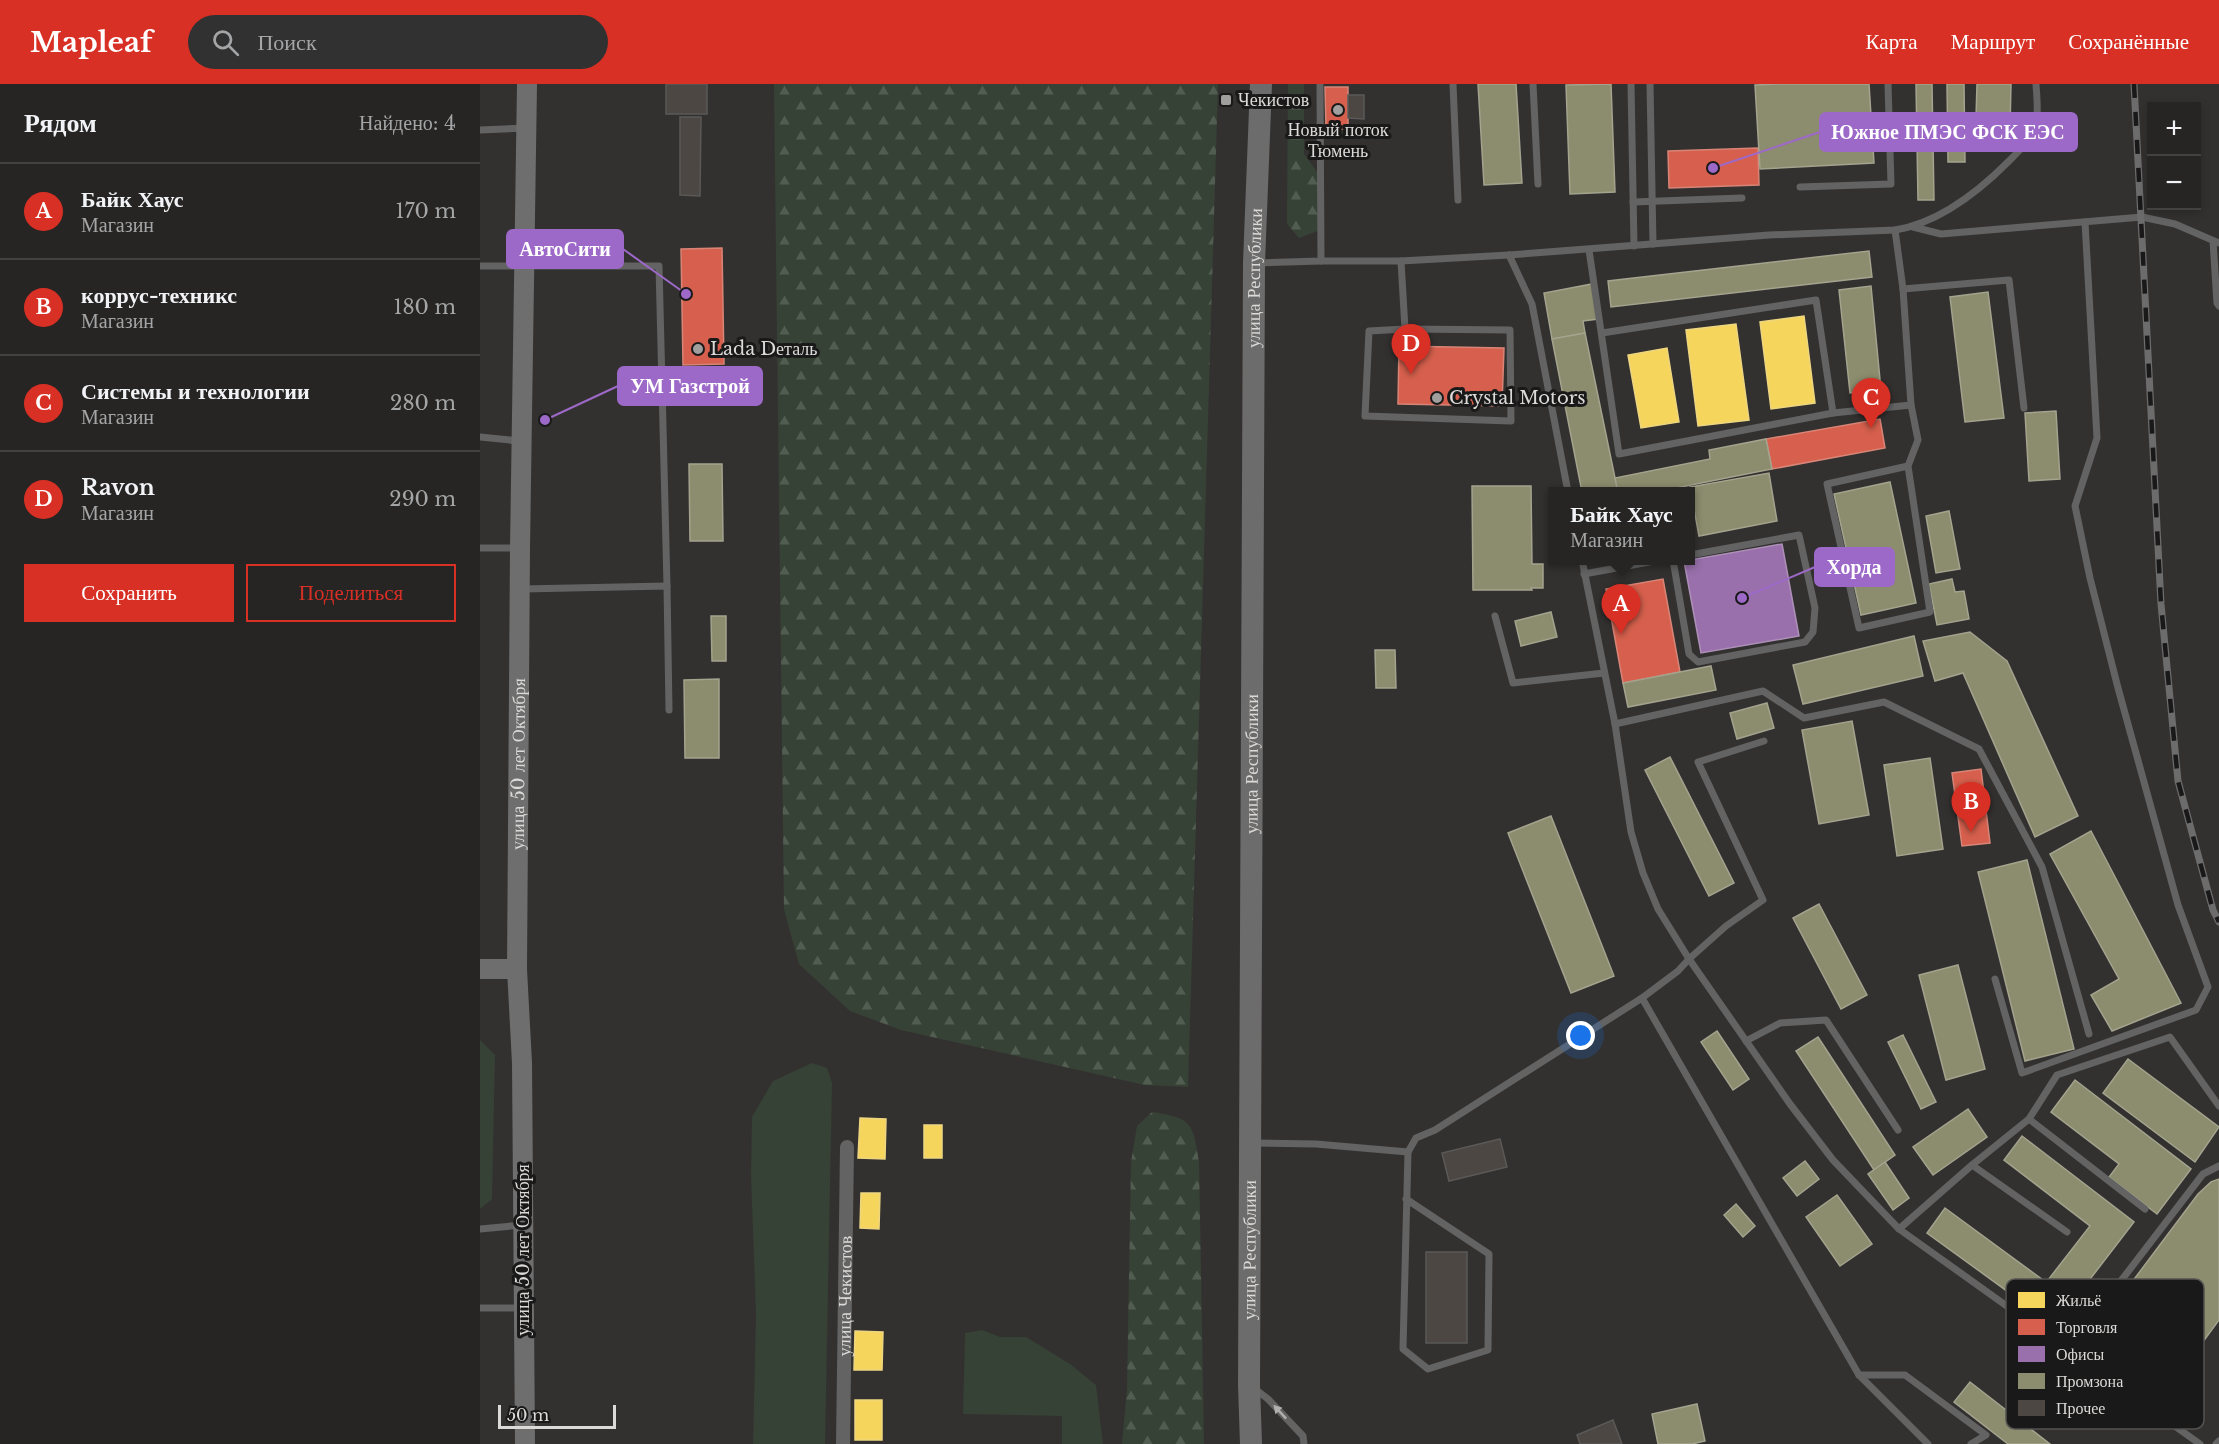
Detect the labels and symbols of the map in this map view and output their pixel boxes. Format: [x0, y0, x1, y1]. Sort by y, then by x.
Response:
place label: Чекистов [1238, 89, 1309, 111]
marker: Чекистов [1219, 93, 1233, 107]
marker: Новый поток Тюмень [1331, 103, 1345, 117]
callout: Южное ПМЭС ФСК ЕЭС [1820, 113, 2077, 151]
place label: Новый поток Тюмень [1287, 119, 1389, 162]
text: Южное ПМЭС ФСК ЕЭС [1831, 120, 2065, 144]
street label: улица Республики [1243, 207, 1267, 348]
callout: АвтоСити [507, 230, 623, 268]
text: АвтоСити [519, 237, 611, 261]
pin: D [1392, 324, 1430, 374]
place label: Lada Dеталь [710, 338, 817, 360]
marker: Lada Dеталь [691, 342, 705, 356]
callout: УМ Газстрой [618, 367, 762, 405]
text: УМ Газстрой [630, 374, 750, 398]
pin: C [1852, 378, 1890, 428]
place label: Crystal Motors [1449, 387, 1585, 409]
marker: Crystal Motors [1430, 391, 1444, 405]
callout: Хорда [1815, 548, 1894, 586]
text: Хорда [1827, 555, 1881, 579]
pin: A [1602, 584, 1640, 634]
street label: улица 50 лет Октября [507, 678, 530, 850]
street label: улица Республики [1240, 694, 1263, 834]
pin: B [1952, 782, 1990, 832]
your location [1566, 1021, 1595, 1050]
street label: улица 50 лет Октября [512, 1164, 534, 1336]
street label: улица Республики [1238, 1180, 1261, 1320]
street label: улица Чекистов [833, 1235, 857, 1357]
legend [2006, 1279, 2204, 1429]
text: Жильё [2056, 1290, 2101, 1310]
text: Торговля [2056, 1317, 2118, 1337]
text: Офисы [2056, 1344, 2105, 1364]
text: Промзона [2056, 1371, 2123, 1391]
text: Прочее [2056, 1398, 2105, 1418]
scale bar [498, 1402, 616, 1430]
one-way arrow [1273, 1404, 1287, 1419]

